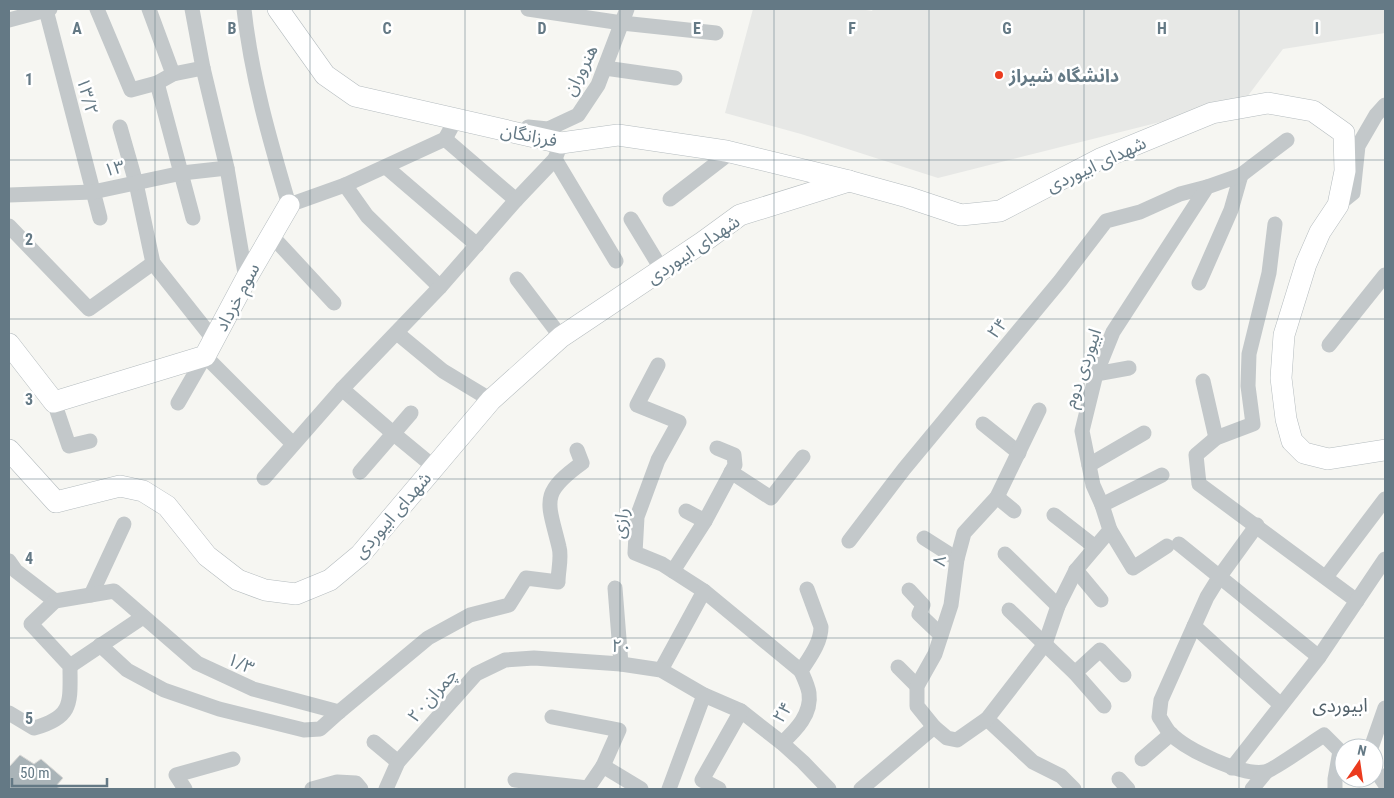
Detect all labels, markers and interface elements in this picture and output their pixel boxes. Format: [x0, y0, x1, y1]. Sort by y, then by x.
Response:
text: A [72, 19, 82, 38]
text: B [228, 19, 237, 38]
text: C [382, 19, 392, 38]
text: D [537, 19, 547, 38]
text: E [693, 19, 701, 38]
text: F [848, 19, 856, 38]
text: G [1002, 19, 1012, 38]
text: H [1157, 19, 1167, 38]
text: I [1315, 19, 1319, 38]
street label: هنروران [558, 41, 603, 99]
place label: دانشگاه شیراز [1008, 65, 1119, 87]
marker: دانشگاه شیراز [993, 69, 1005, 81]
text: 1 [25, 70, 33, 89]
street label: ۱۳/۲ [73, 75, 103, 117]
street label: فرزانگان [499, 119, 559, 152]
street label: شهدای ابیوردی [1043, 132, 1150, 197]
street label: ۱۳ [102, 156, 126, 180]
street label: شهدای ابیوردی [643, 210, 744, 289]
text: 2 [25, 230, 33, 249]
street label: سوم خرداد [210, 259, 267, 337]
street label: ۲۴ [982, 313, 1012, 343]
street label: ابیوردی دوم [1059, 326, 1109, 412]
text: 3 [25, 390, 33, 409]
street label: شهدای ابیوردی [349, 468, 436, 563]
street label: رازی [607, 506, 634, 540]
text: 4 [25, 549, 33, 568]
street label: ۸ [928, 554, 950, 568]
street label: ۲۰ [611, 634, 633, 658]
street label: ۱/۳ [224, 648, 258, 678]
street label: چمران۲۰ [403, 664, 462, 727]
district label: ابیوردی [1312, 694, 1368, 717]
street label: ۲۴ [768, 698, 796, 726]
text: 5 [25, 709, 33, 728]
north arrow [1334, 738, 1384, 788]
text: N [1356, 742, 1368, 759]
scale bar [12, 756, 108, 788]
text: 50 m [20, 764, 50, 782]

